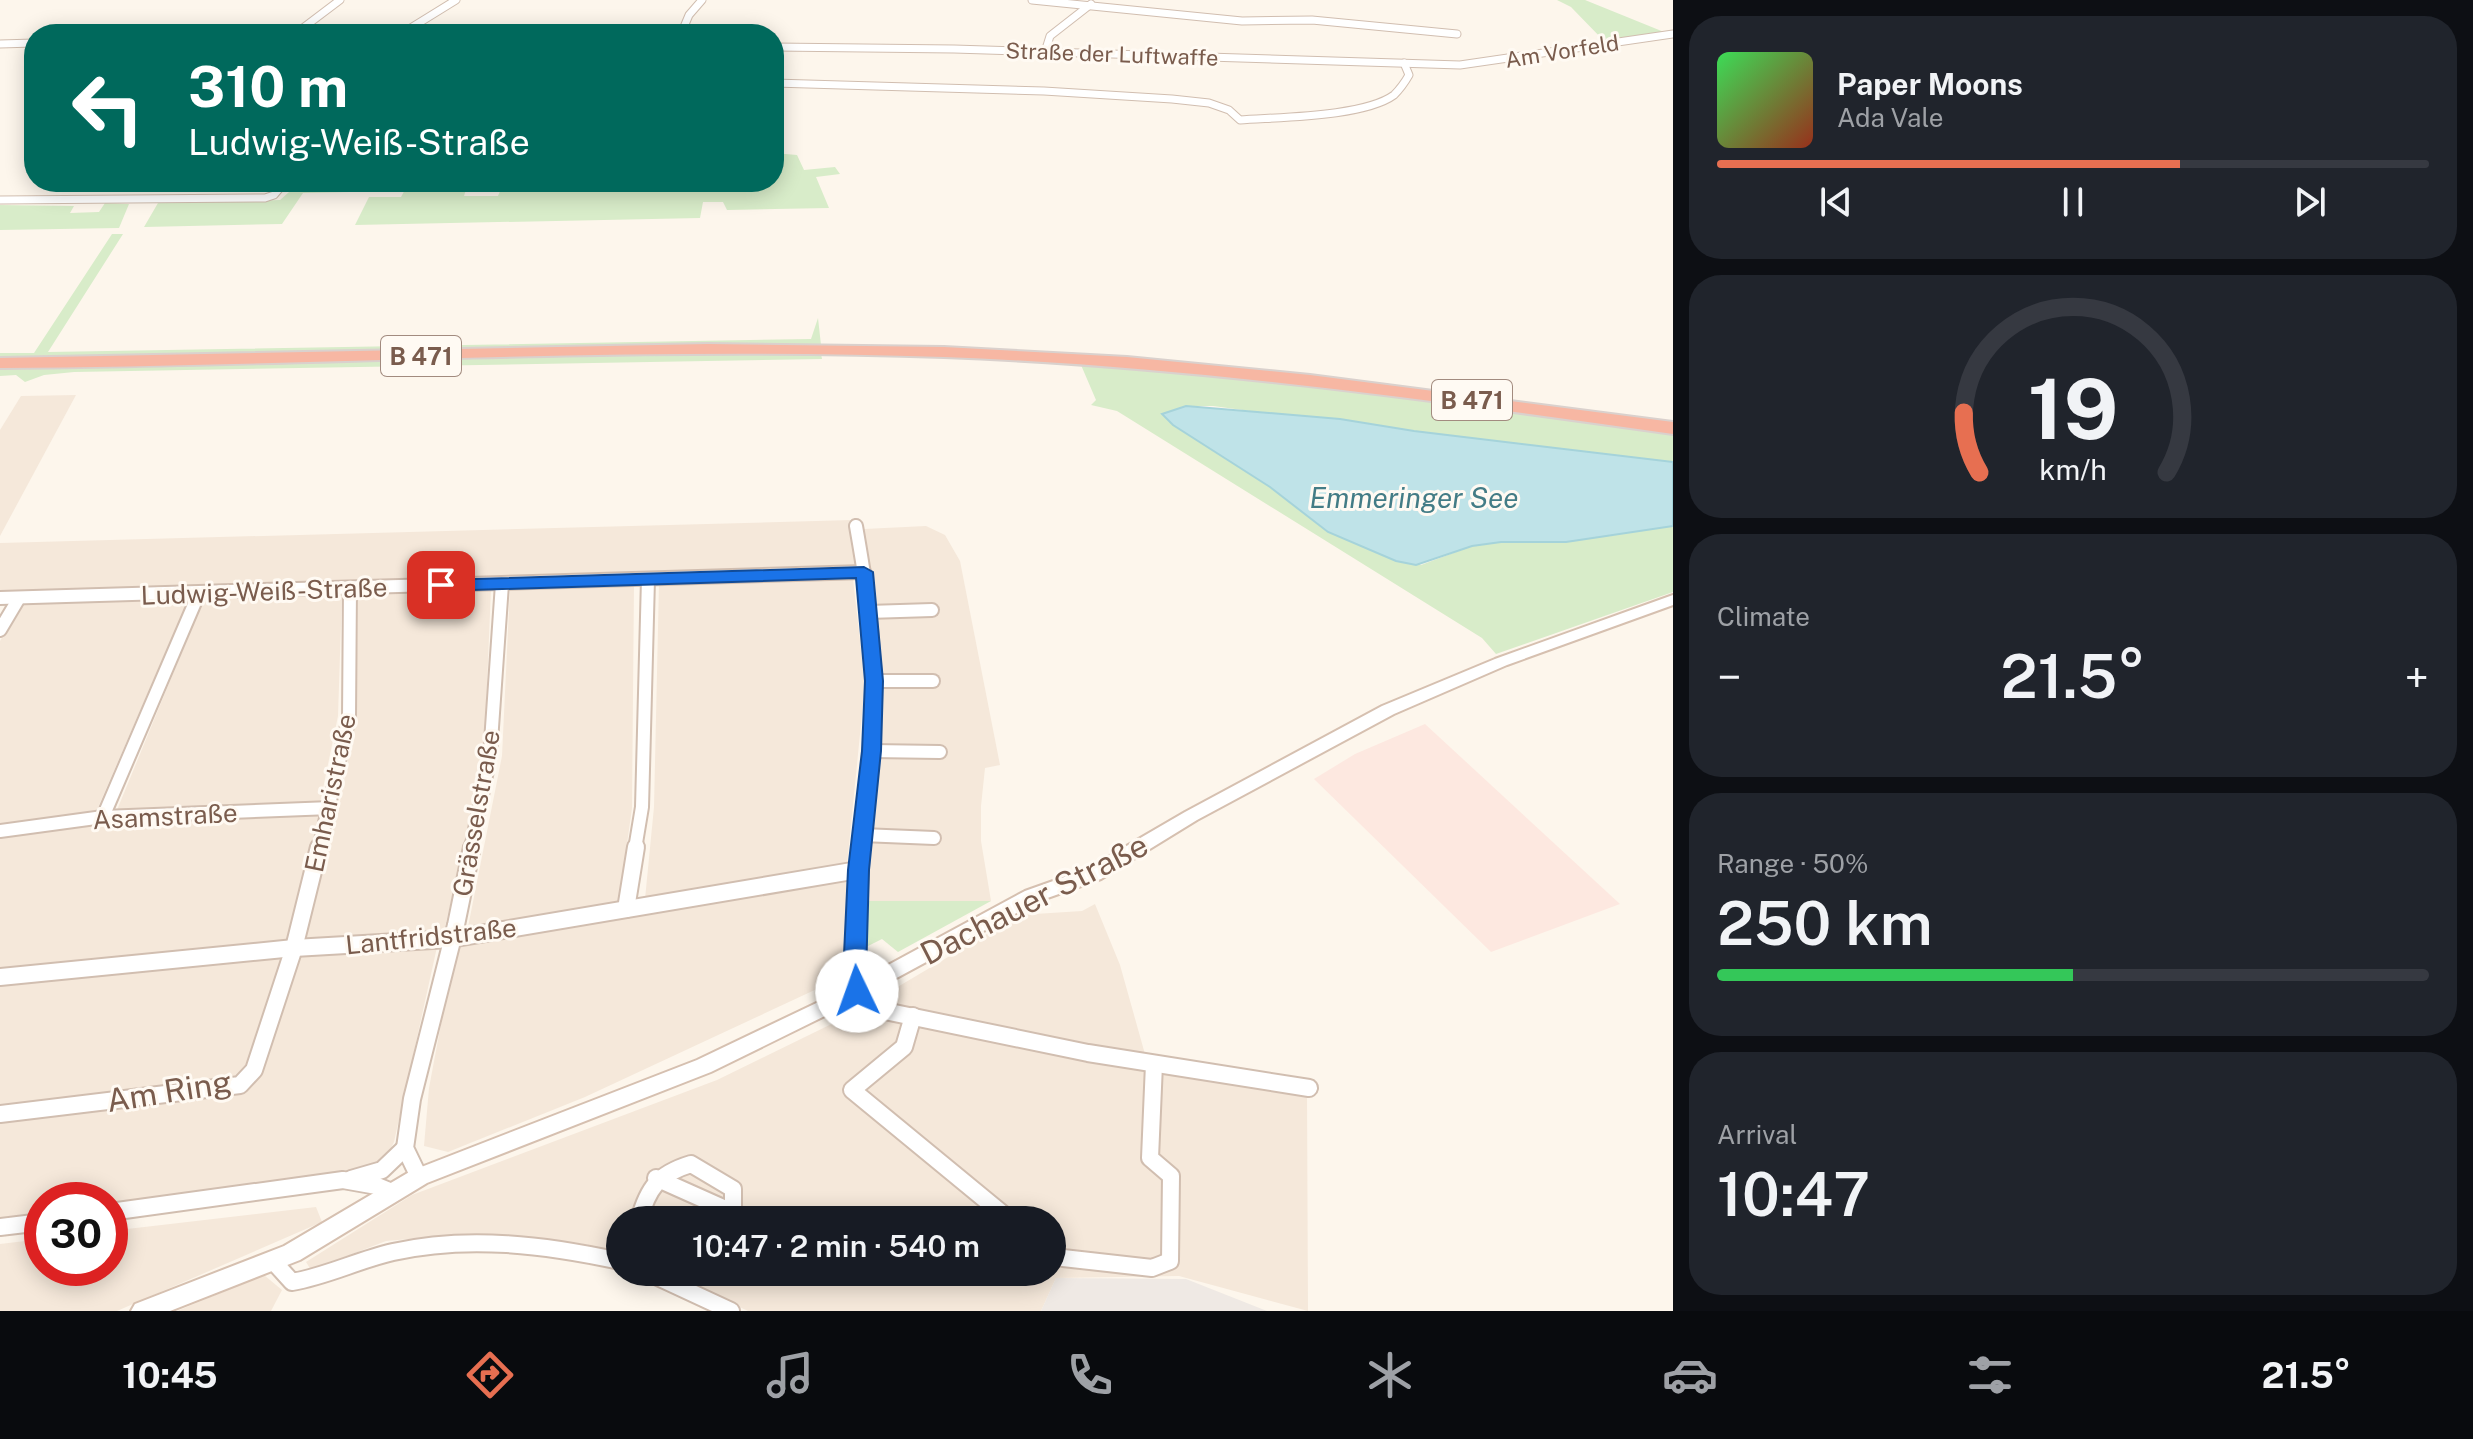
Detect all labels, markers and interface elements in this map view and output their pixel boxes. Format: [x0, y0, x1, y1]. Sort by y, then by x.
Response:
street label: Am Vorfeld [1503, 29, 1621, 73]
street label: Straße der Luftwaffe [1005, 37, 1219, 71]
text: 310 m [188, 54, 348, 120]
icon: left [56, 56, 160, 160]
text: Paper Moons [1837, 66, 2023, 102]
text: Ada Vale [1837, 102, 1943, 133]
text: Ludwig-Weiß-Straße [188, 121, 530, 163]
icon: previous [1814, 180, 1858, 224]
icon: pause [2051, 180, 2095, 224]
icon: next [2288, 180, 2332, 224]
road number: B 471 [381, 336, 461, 376]
text: 19 [2028, 359, 2118, 457]
road number: B 471 [1432, 380, 1512, 420]
text: km/h [2039, 453, 2107, 486]
water label: Emmeringer See [1310, 481, 1518, 514]
pin [407, 551, 475, 619]
icon: arrive [419, 563, 463, 607]
street label: Ludwig-Weiß-Straße [140, 571, 388, 611]
text: Climate [1717, 601, 1810, 632]
text: 21.5° [2001, 641, 2145, 712]
text: − [1717, 651, 1741, 703]
text: + [2405, 651, 2429, 703]
street label: Emharistraße [298, 711, 362, 875]
street label: Grässelstraße [446, 727, 506, 899]
street label: Asamstraße [92, 797, 238, 835]
street label: Dachauer Straße [914, 826, 1154, 972]
text: Range · 50% [1717, 848, 1869, 879]
text: 250 km [1717, 888, 1933, 959]
street label: Lantfridstraße [344, 912, 518, 960]
position arrow [815, 949, 899, 1033]
street label: Am Ring [104, 1063, 234, 1119]
text: Arrival [1717, 1119, 1797, 1150]
text: 10:47 [1717, 1159, 1870, 1230]
speed limit sign: 30 [24, 1182, 128, 1286]
text: 10:47 · 2 min · 540 m [692, 1228, 980, 1264]
icon: directions [462, 1347, 518, 1403]
icon: music [762, 1347, 818, 1403]
icon: phone [1062, 1347, 1118, 1403]
icon: climate [1362, 1347, 1418, 1403]
icon: car [1662, 1347, 1718, 1403]
icon: filters [1962, 1347, 2018, 1403]
text: 10:45 [122, 1354, 218, 1396]
text: 21.5° [2262, 1354, 2351, 1396]

